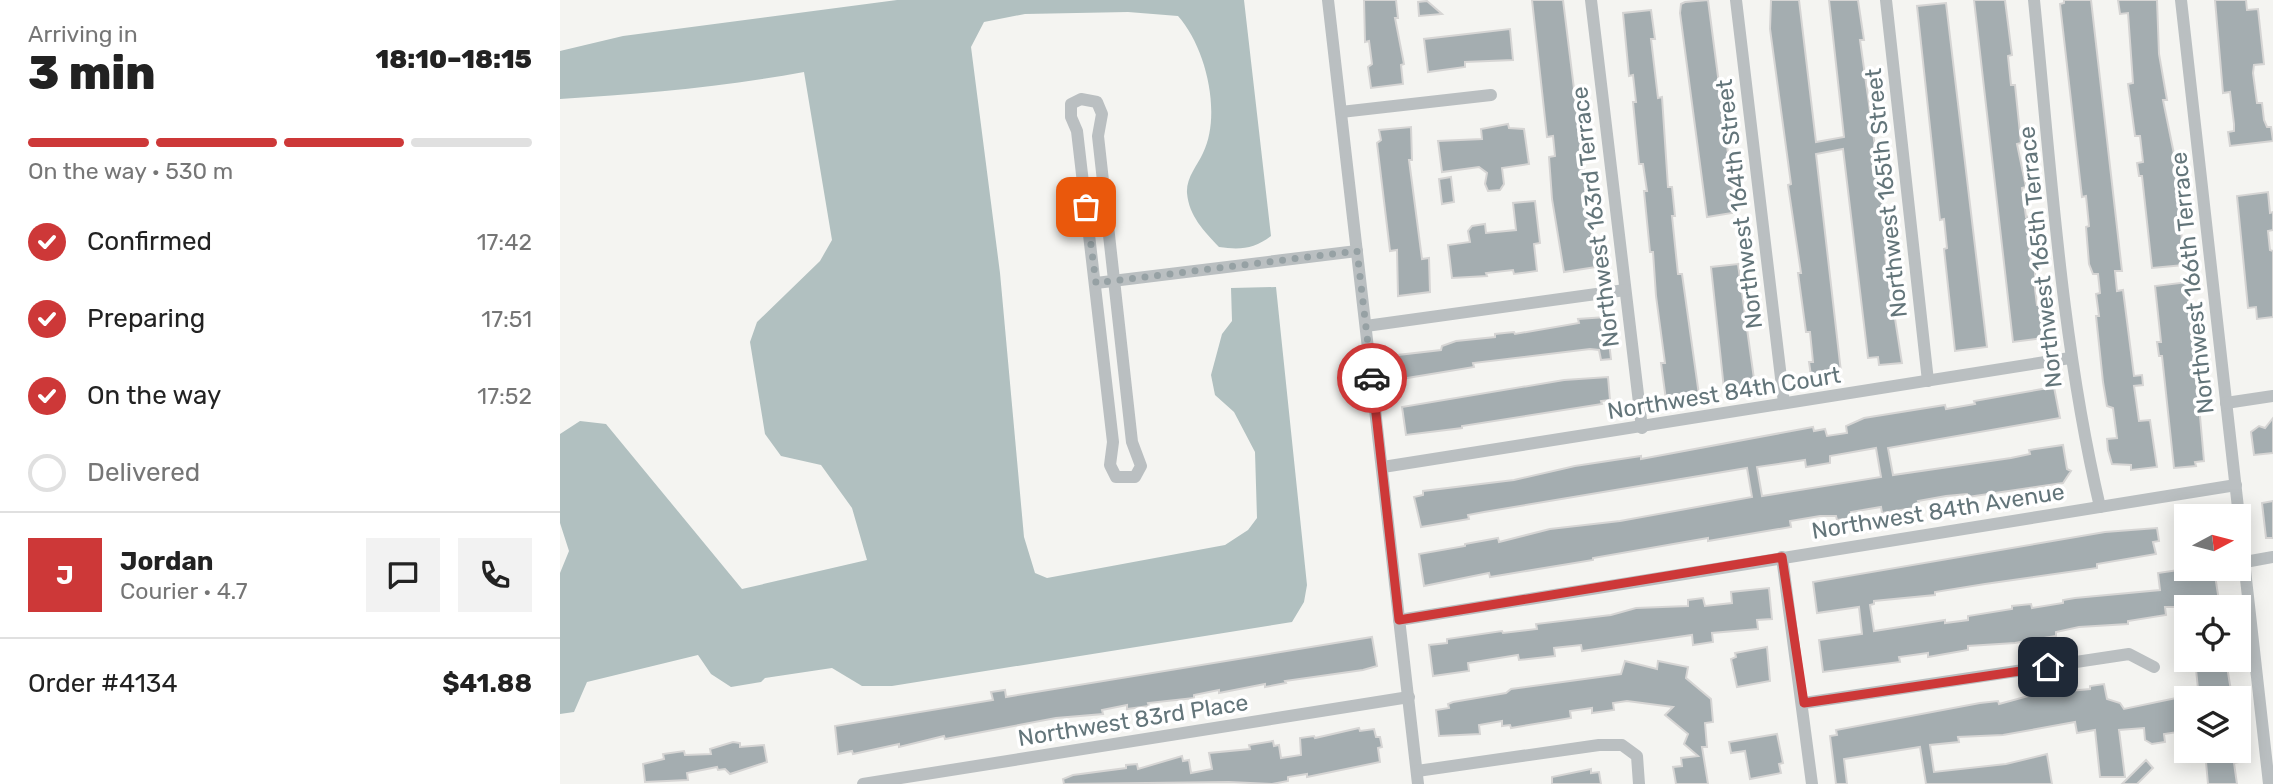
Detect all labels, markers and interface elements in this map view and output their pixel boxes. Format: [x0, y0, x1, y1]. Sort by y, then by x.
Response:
text: Arriving in [28, 20, 138, 48]
text: 18:10–18:15 [376, 44, 532, 75]
text: 3 min [28, 46, 156, 101]
street label: Northwest 165th Street [1859, 67, 1913, 319]
street label: Northwest 164th Street [1710, 78, 1768, 330]
street label: Northwest 163rd Terrace [1565, 85, 1625, 349]
street label: Northwest 165th Terrace [2012, 125, 2068, 389]
street label: Northwest 166th Terrace [2164, 151, 2220, 415]
text: On the way · 530 m [28, 157, 233, 185]
pin [1056, 177, 1116, 237]
icon: bag [1067, 188, 1105, 226]
icon: check [28, 223, 66, 261]
text: Confirmed [87, 226, 212, 257]
text: 17:42 [477, 228, 532, 256]
icon: check [28, 300, 66, 338]
text: Preparing [87, 303, 205, 334]
text: 17:51 [481, 305, 532, 333]
courier [1337, 343, 1407, 413]
icon: car [1353, 359, 1391, 397]
street label: Northwest 84th Court [1605, 361, 1843, 425]
icon: check [28, 377, 66, 415]
text: On the way [87, 380, 221, 411]
text: 17:52 [477, 382, 532, 410]
text: Delivered [87, 457, 200, 488]
street label: Northwest 84th Avenue [1810, 477, 2066, 545]
north arrow [2174, 504, 2250, 581]
map controls [2174, 504, 2251, 763]
button: chat [366, 538, 440, 612]
button: phone [458, 538, 532, 612]
text: Jordan [120, 546, 213, 577]
text: J [56, 560, 74, 591]
text: Courier · 4.7 [120, 577, 247, 605]
button: locate [2174, 595, 2251, 672]
pin [2018, 637, 2078, 697]
icon: home [2029, 648, 2067, 686]
text: Order #4134 [28, 668, 178, 699]
text: $41.88 [442, 668, 532, 699]
button: layers [2174, 686, 2251, 763]
street label: Northwest 83rd Place [1016, 688, 1250, 752]

